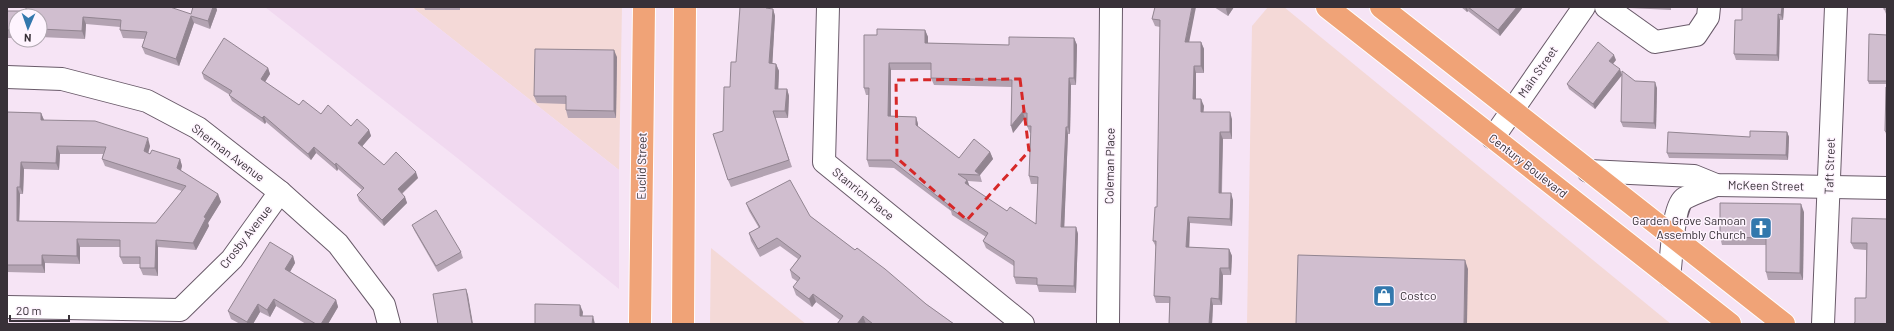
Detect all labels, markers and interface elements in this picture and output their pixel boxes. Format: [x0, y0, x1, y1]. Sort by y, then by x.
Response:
north arrow [8, 8, 48, 48]
text: N [24, 32, 32, 45]
street label: Main Street [1514, 43, 1560, 100]
street label: Sherman Avenue [190, 120, 268, 184]
street label: Coleman Place [1101, 128, 1117, 204]
street label: Century Boulevard [1487, 130, 1571, 200]
street label: Euclid Street [633, 132, 649, 200]
street label: Taft Street [1821, 137, 1837, 194]
street label: Stanrich Place [830, 164, 897, 222]
street label: McKeen Street [1728, 177, 1804, 193]
street label: Crosby Avenue [216, 202, 274, 271]
place label: Garden Grove Samoan Assembly Church [1632, 213, 1746, 241]
church icon: Garden Grove Samoan Assembly Church [1748, 215, 1774, 241]
shop icon: Costco [1371, 283, 1397, 309]
place label: Costco [1400, 288, 1437, 302]
scale bar [10, 297, 69, 323]
text: 20 m [16, 303, 42, 317]

